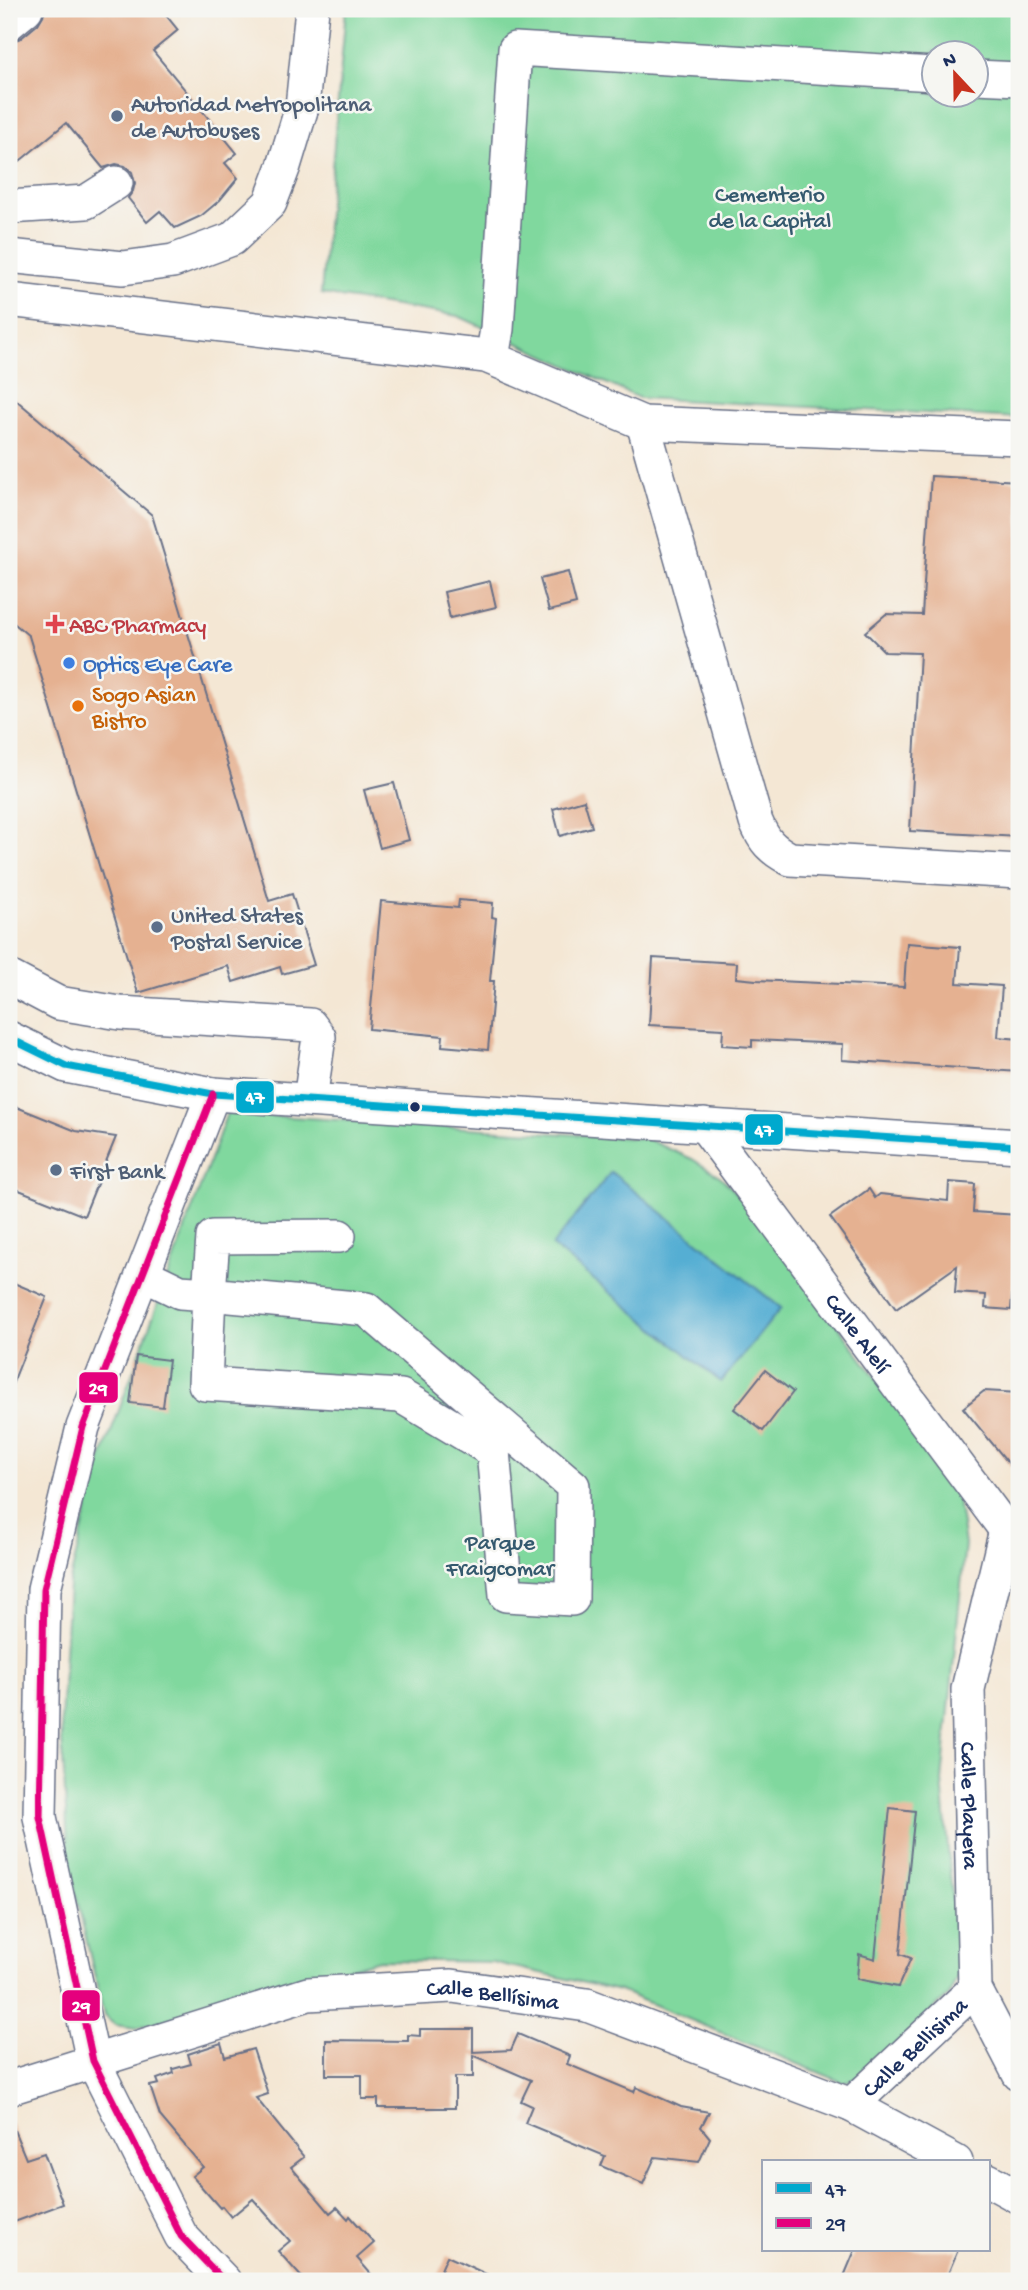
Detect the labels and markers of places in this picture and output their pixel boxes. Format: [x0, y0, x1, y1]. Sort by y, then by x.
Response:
place label: Autoridad Metropolitana de Autobuses [131, 93, 373, 146]
marker: Autoridad Metropolitana de Autobuses [109, 108, 125, 124]
place label: ABC Pharmacy [69, 614, 206, 641]
marker: ABC Pharmacy [47, 616, 63, 632]
place label: Optics Eye Care [83, 653, 234, 680]
marker: Optics Eye Care [61, 655, 77, 671]
place label: Sogo Asian Bistro [91, 683, 196, 736]
marker: Sogo Asian Bistro [70, 698, 86, 714]
place label: United States Postal Service [170, 904, 303, 957]
marker: United States Postal Service [149, 919, 165, 935]
unlabelled marker [408, 1100, 422, 1114]
place label: First Bank [69, 1160, 167, 1187]
marker: First Bank [48, 1162, 64, 1178]

